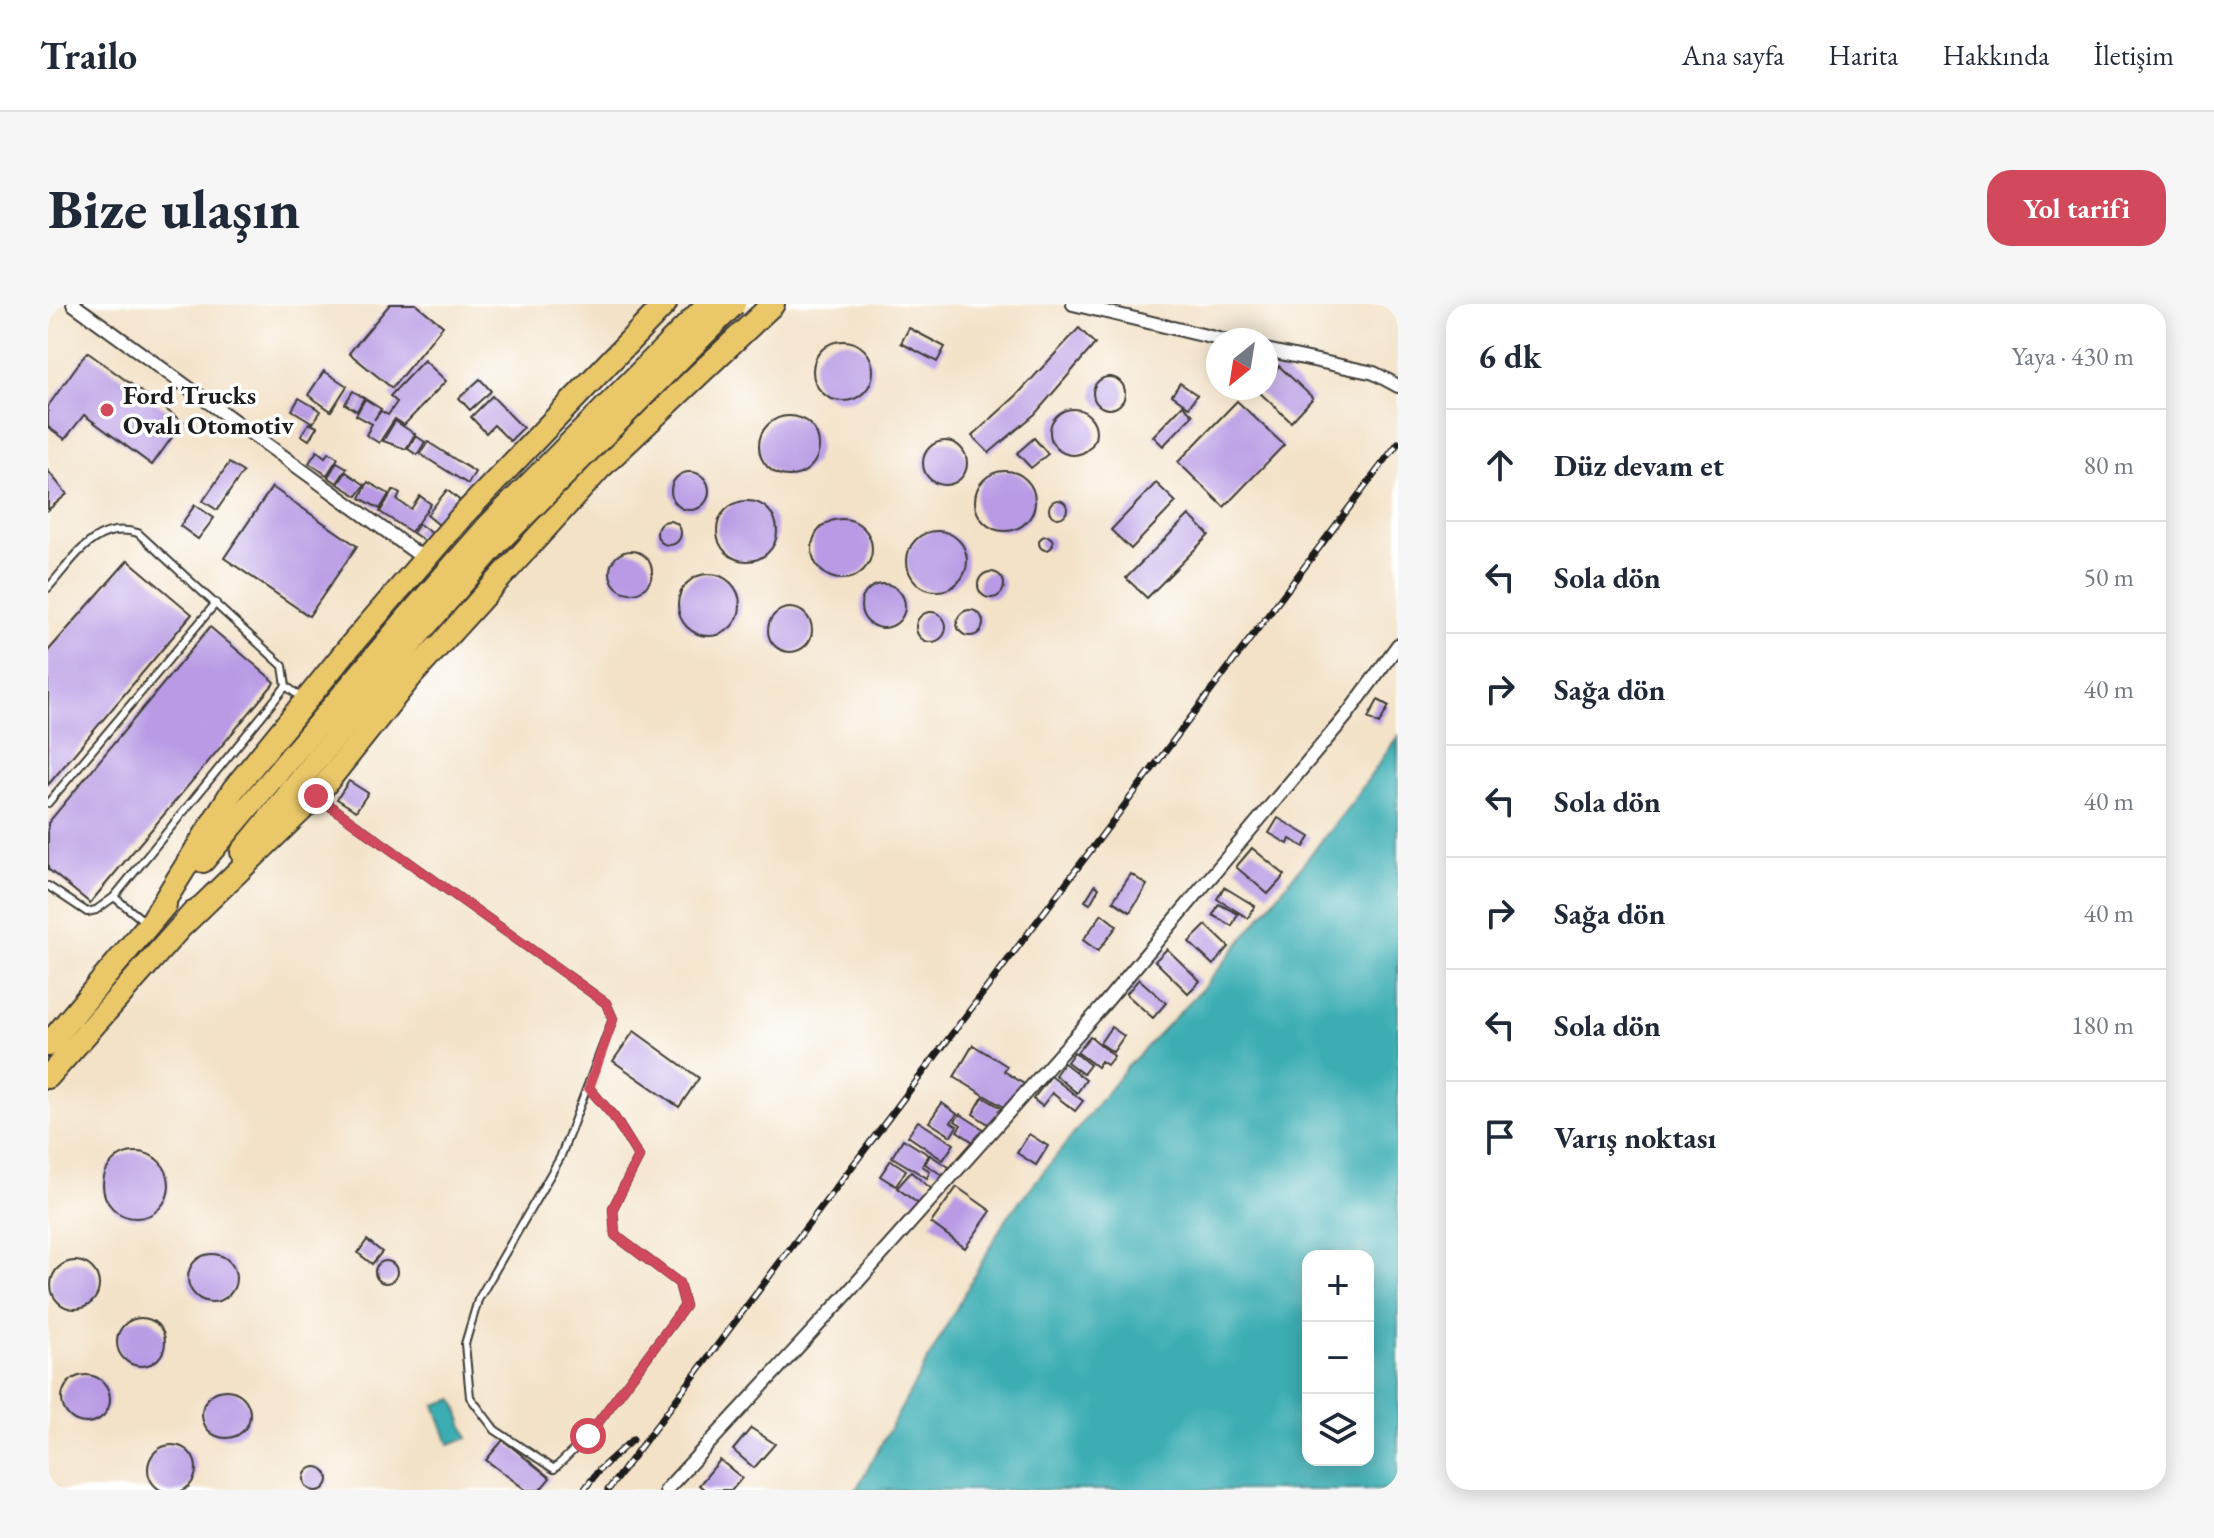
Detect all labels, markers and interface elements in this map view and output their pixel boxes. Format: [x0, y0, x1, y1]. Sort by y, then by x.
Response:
text: Trailo [40, 31, 137, 80]
text: Ana sayfa [1682, 37, 1784, 73]
text: Harita [1828, 37, 1898, 73]
text: Hakkında [1942, 37, 2049, 73]
text: İletişim [2093, 37, 2174, 73]
button: Yol tarifi [1987, 170, 2166, 246]
text: Bize ulaşın [48, 172, 300, 245]
north arrow [1206, 328, 1278, 400]
text: 6 dk [1478, 334, 1541, 378]
text: Yaya · 430 m [2012, 339, 2134, 373]
place label: Ford Trucks Ovalı Otomotiv [123, 378, 294, 442]
marker: Ford Trucks Ovalı Otomotiv [98, 401, 116, 419]
icon: ahead [1478, 443, 1522, 487]
text: Düz devam et [1554, 446, 1724, 485]
text: 80 m [2084, 448, 2134, 482]
icon: left [1478, 555, 1522, 599]
text: Sola dön [1554, 558, 1661, 597]
text: 50 m [2084, 560, 2134, 594]
icon: right [1478, 667, 1522, 711]
text: Sağa dön [1554, 670, 1665, 709]
text: 40 m [2084, 672, 2134, 706]
route end [298, 778, 334, 814]
icon: left [1478, 779, 1522, 823]
text: Sola dön [1554, 782, 1661, 821]
text: 40 m [2084, 784, 2134, 818]
icon: right [1478, 891, 1522, 935]
text: Sağa dön [1554, 894, 1665, 933]
text: 40 m [2084, 896, 2134, 930]
icon: left [1478, 1003, 1522, 1047]
text: Sola dön [1554, 1006, 1661, 1045]
text: 180 m [2071, 1008, 2134, 1042]
icon: arrive [1478, 1115, 1522, 1159]
text: Varış noktası [1554, 1118, 1716, 1157]
map controls [1302, 1250, 1374, 1466]
button: + [1302, 1250, 1374, 1322]
button: − [1302, 1322, 1374, 1394]
button: layers [1302, 1394, 1374, 1466]
route start [570, 1418, 606, 1454]

